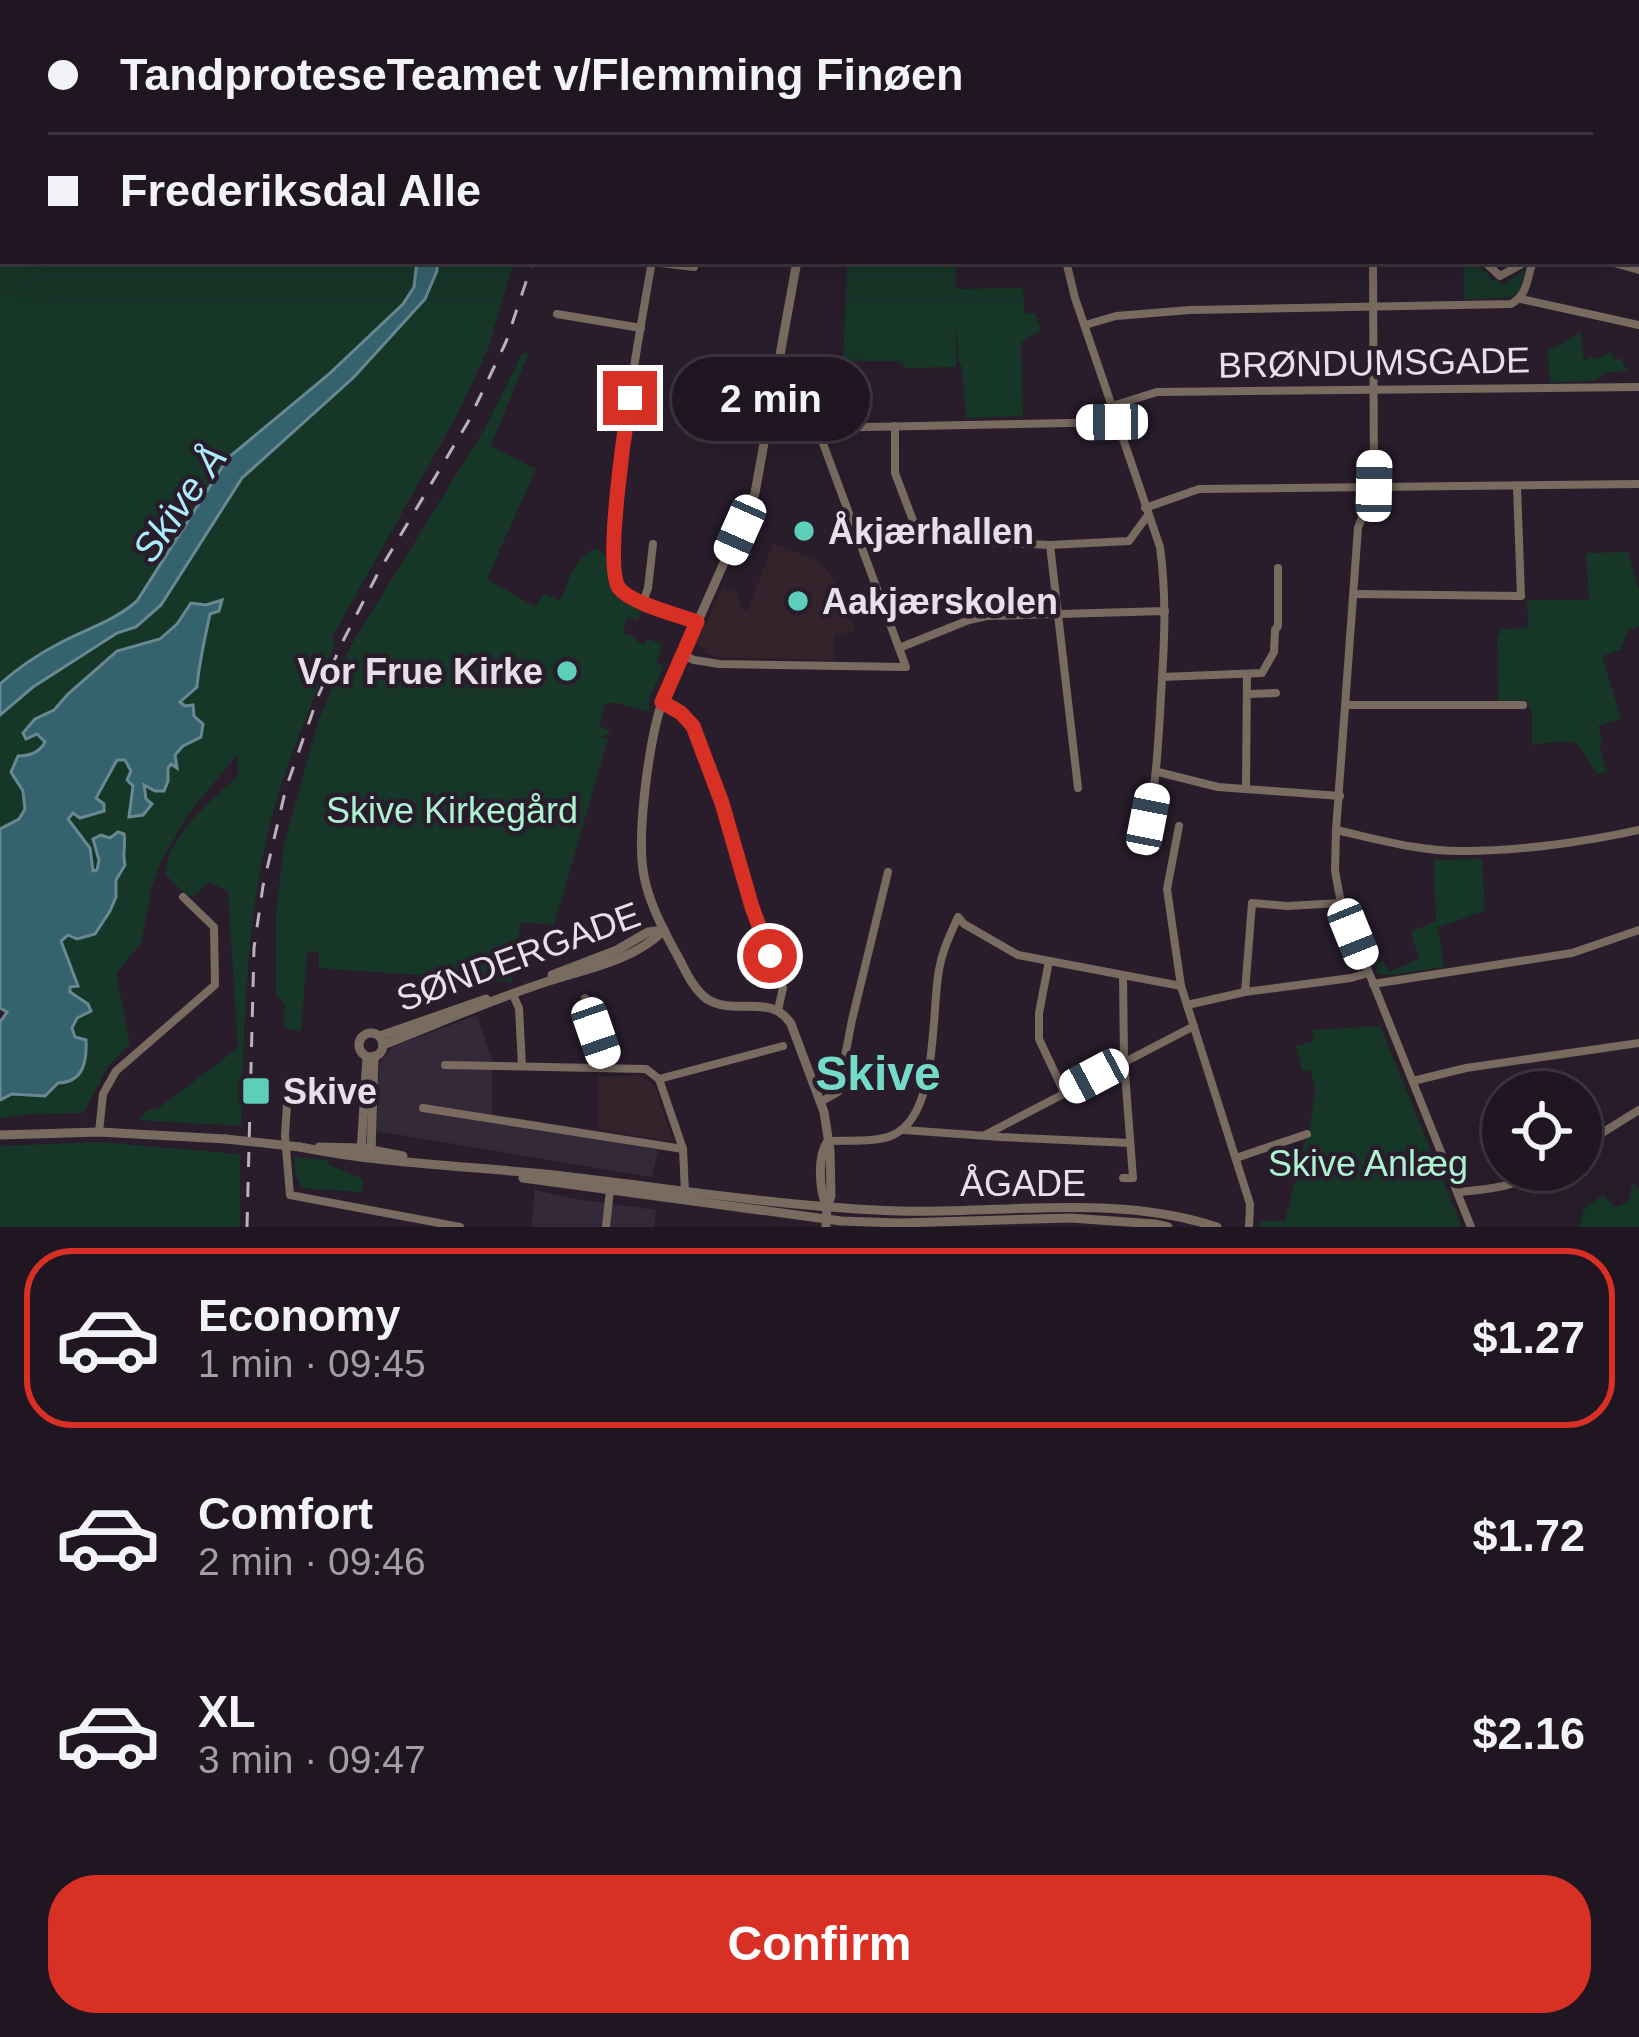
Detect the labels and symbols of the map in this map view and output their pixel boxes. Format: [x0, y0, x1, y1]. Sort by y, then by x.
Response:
street label: BRØNDUMSGADE [1218, 339, 1530, 386]
callout: 2 min [672, 356, 870, 440]
route end [603, 371, 657, 425]
car [1076, 403, 1148, 441]
water label: Skive Å [124, 437, 235, 570]
car [1355, 450, 1393, 522]
car [709, 490, 771, 570]
place label: Åkjærhallen [828, 511, 1034, 552]
marker: Åkjærhallen [791, 518, 817, 544]
place label: Aakjærskolen [822, 581, 1058, 622]
marker: Aakjærskolen [785, 588, 811, 614]
place label: Vor Frue Kirke [298, 651, 543, 692]
marker: Vor Frue Kirke [554, 658, 580, 684]
car [1123, 780, 1173, 858]
park label: Skive Kirkegård [326, 790, 578, 831]
street label: SØNDERGADE [391, 893, 645, 1020]
car [1323, 894, 1383, 974]
route start [743, 929, 797, 983]
car [567, 993, 625, 1073]
car [1054, 1043, 1134, 1109]
district label: Skive [815, 1047, 941, 1100]
place label: Skive [283, 1071, 377, 1112]
marker: Skive [240, 1075, 272, 1107]
park label: Skive Anlæg [1268, 1143, 1468, 1184]
street label: ÅGADE [960, 1163, 1086, 1204]

